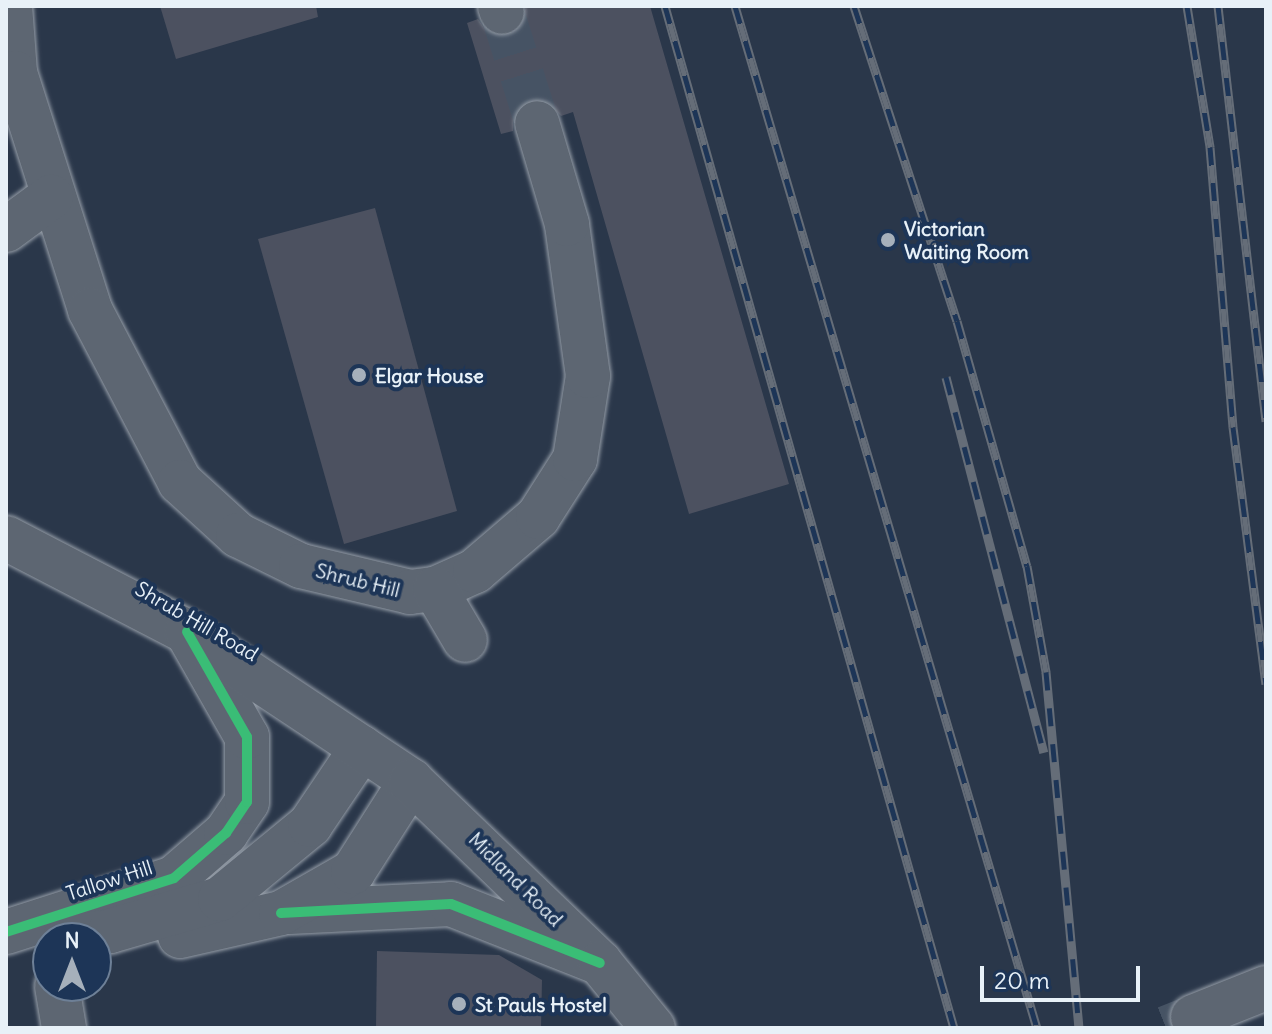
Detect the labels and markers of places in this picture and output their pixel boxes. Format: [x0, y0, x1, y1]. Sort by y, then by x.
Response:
place label: Victorian Waiting Room [904, 216, 1029, 263]
marker: Victorian Waiting Room [879, 231, 897, 249]
place label: Elgar House [375, 363, 484, 387]
marker: Elgar House [350, 366, 368, 384]
place label: St Pauls Hostel [475, 992, 607, 1016]
marker: St Pauls Hostel [450, 995, 468, 1013]

